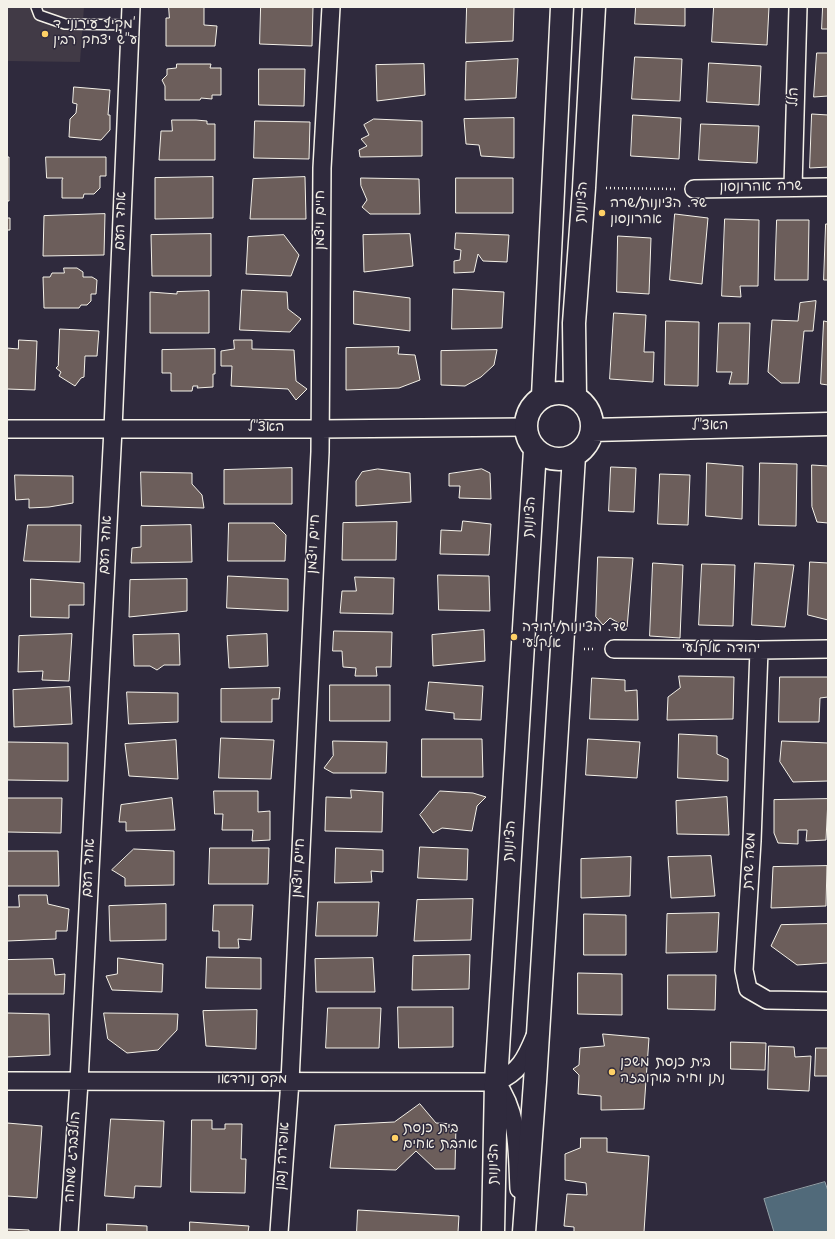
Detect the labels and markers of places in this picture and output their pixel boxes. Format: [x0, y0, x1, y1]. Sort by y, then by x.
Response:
place label: מקיף עירוני ד' ע"ש יצחק רבין [53, 18, 137, 50]
marker: מקיף עירוני ד' ע"ש יצחק רבין [40, 29, 50, 39]
place label: שד. הציונות/שרה אהרונסון [610, 197, 707, 230]
marker: שד. הציונות/שרה אהרונסון [597, 208, 607, 218]
place label: שד. הציונות/יהודה אלקלעי [522, 621, 627, 654]
marker: שד. הציונות/יהודה אלקלעי [509, 632, 519, 642]
place label: בית כנסת משכן נתן וחיה בוקובזה [620, 1056, 725, 1088]
marker: בית כנסת משכן נתן וחיה בוקובזה [607, 1067, 617, 1077]
place label: בית כנסת אהבת אחים [403, 1122, 477, 1154]
marker: בית כנסת אהבת אחים [390, 1133, 400, 1143]

